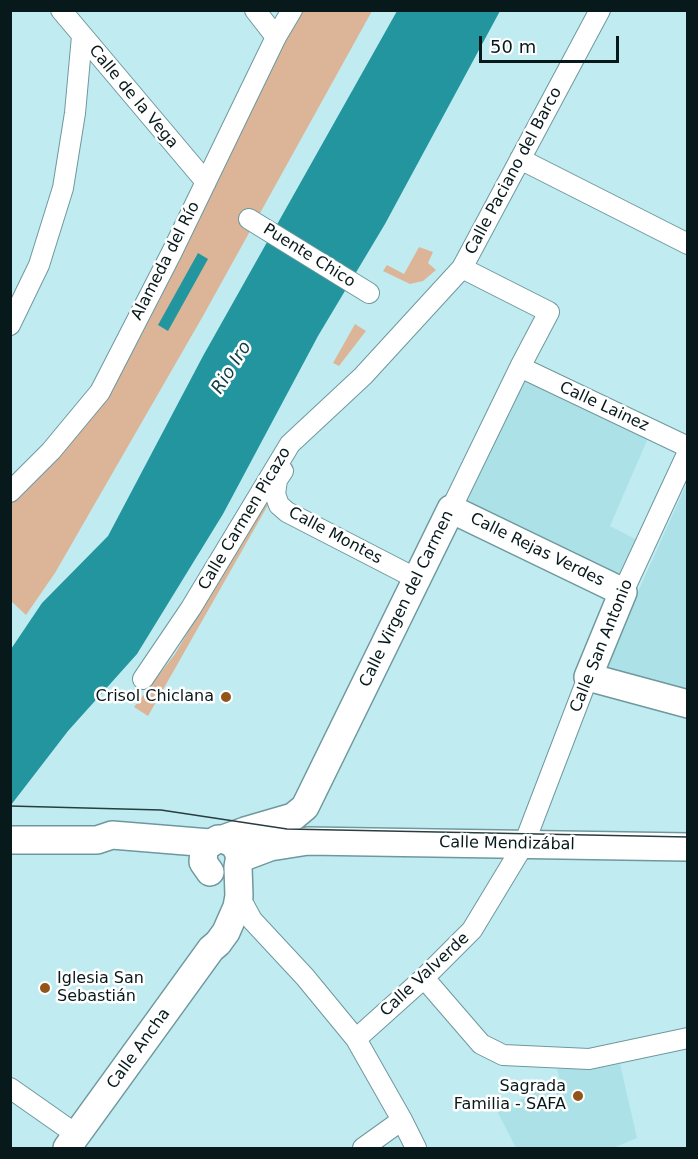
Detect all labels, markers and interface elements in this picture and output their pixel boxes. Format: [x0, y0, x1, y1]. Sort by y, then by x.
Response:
scale bar [482, 24, 622, 62]
text: 50 m [490, 36, 536, 57]
street label: Calle de la Vega [84, 42, 182, 152]
street label: Calle Paciano del Barco [462, 84, 566, 258]
street label: Alameda del Río [128, 198, 204, 324]
street label: Puente Chico [259, 220, 359, 292]
water label: Rio Iro [207, 338, 257, 398]
street label: Calle Lainez [556, 378, 652, 436]
street label: Calle Carmen Picazo [195, 444, 295, 594]
street label: Calle Montes [285, 503, 385, 569]
street label: Calle Virgen del Carmen [356, 508, 458, 690]
street label: Calle Rejas Verdes [467, 509, 607, 591]
street label: Calle San Antonio [567, 577, 637, 715]
place label: Crisol Chiclana [95, 687, 214, 707]
marker: Crisol Chiclana [219, 690, 233, 704]
street label: Calle Mendizábal [439, 833, 575, 855]
street label: Calle Valverde [377, 929, 473, 1021]
place label: Iglesia San Sebastián [57, 969, 144, 1007]
marker: Iglesia San Sebastián [38, 981, 52, 995]
street label: Calle Ancha [103, 1005, 175, 1093]
place label: Sagrada Familia - SAFA [454, 1077, 566, 1115]
marker: Sagrada Familia - SAFA [571, 1089, 585, 1103]

